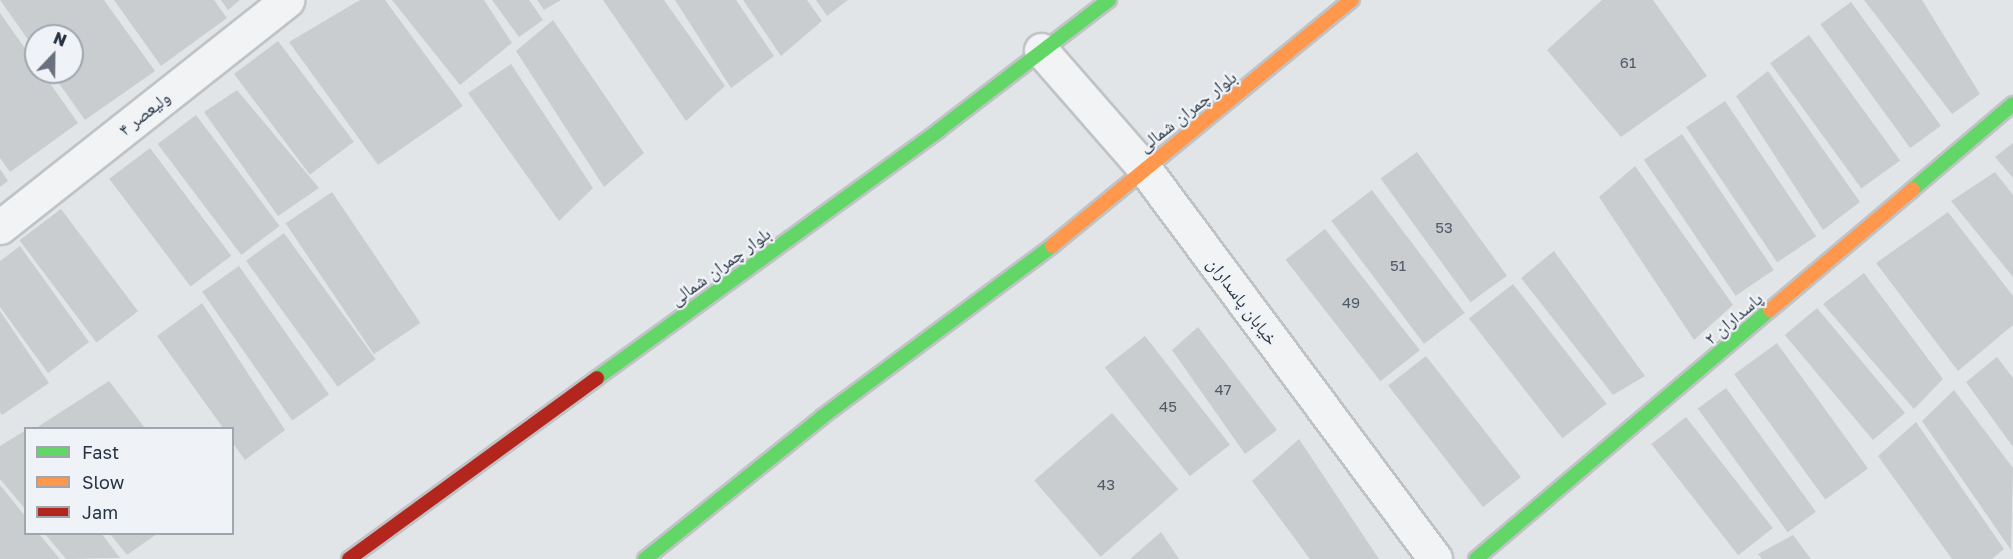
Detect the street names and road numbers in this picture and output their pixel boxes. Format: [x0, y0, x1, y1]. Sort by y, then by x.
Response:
street label: بلوار چمران شمالی [1133, 66, 1241, 156]
street label: ولیعصر ۴ [114, 86, 174, 140]
street label: بلوار چمران شمالی [666, 222, 774, 310]
street label: خیابان پاسداران [1203, 253, 1283, 349]
street label: پاسداران ۲ [1699, 287, 1767, 349]

